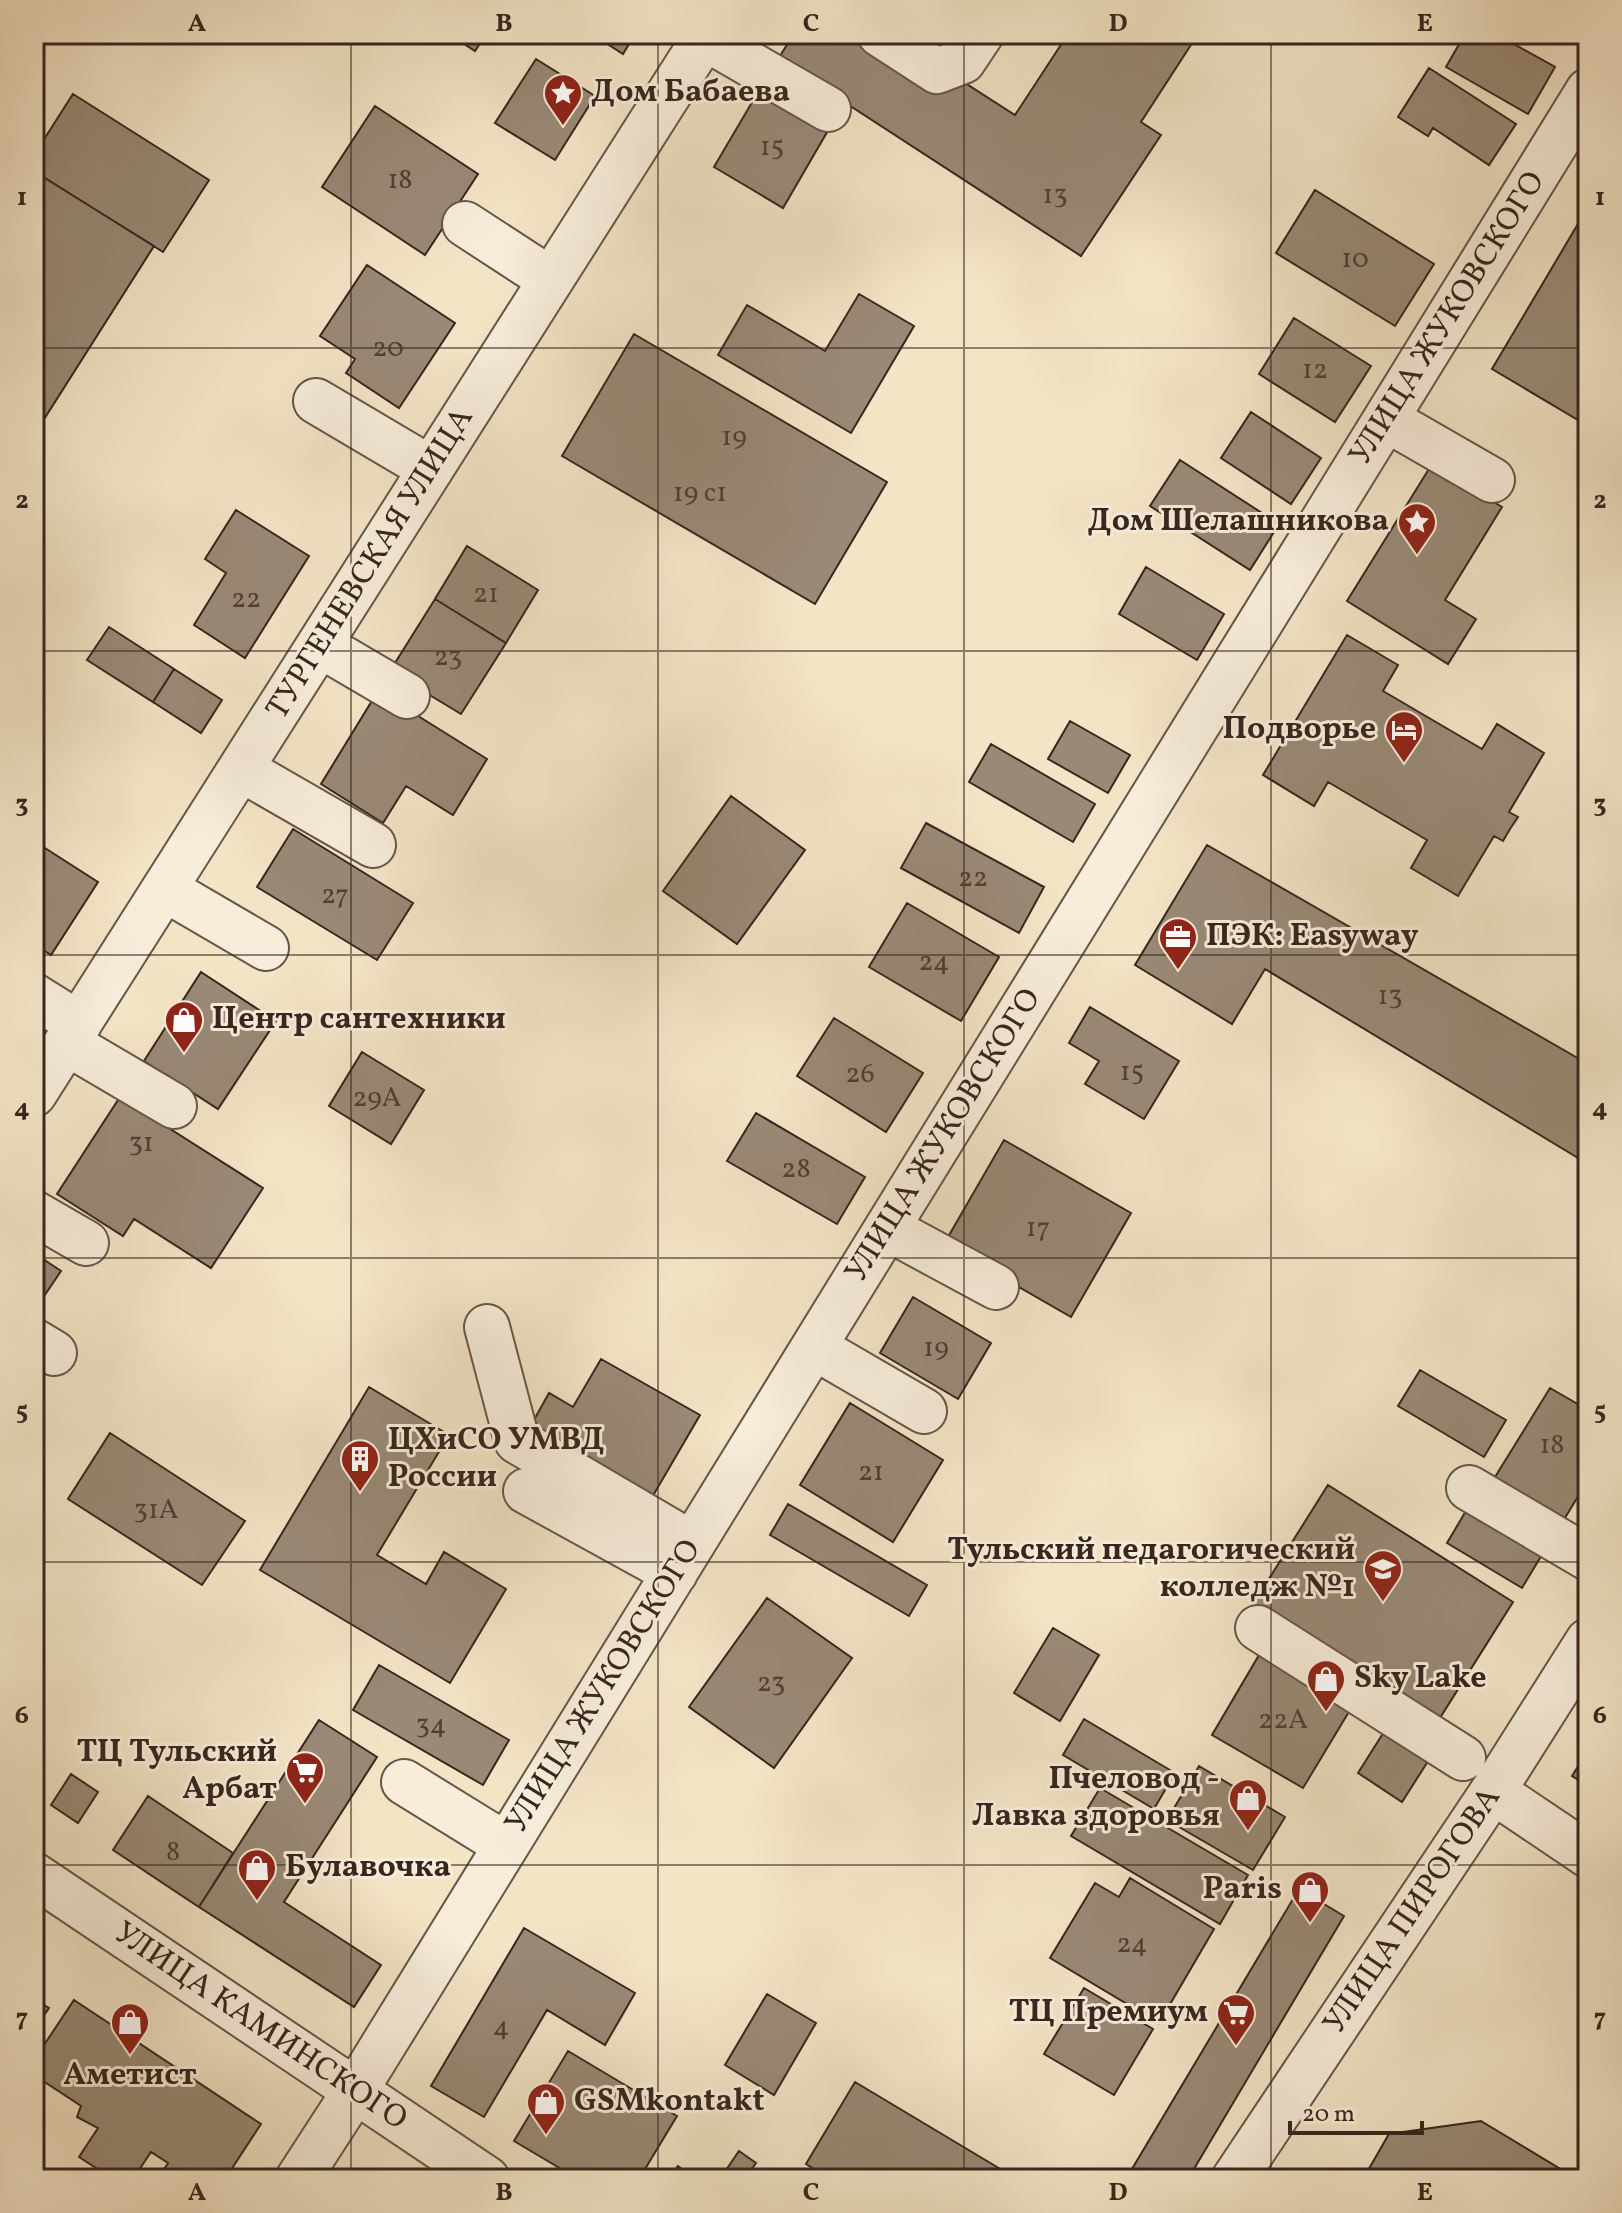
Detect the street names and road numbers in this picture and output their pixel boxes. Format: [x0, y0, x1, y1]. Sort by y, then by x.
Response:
street label: УЛИЦА ЖУКОВСКОГО [1339, 164, 1557, 474]
street label: ТУРГЕНЕВСКАЯ УЛИЦА [257, 399, 485, 729]
street label: УЛИЦА ЖУКОВСКОГО [835, 981, 1053, 1291]
street label: УЛИЦА ЖУКОВСКОГО [495, 1532, 713, 1842]
street label: УЛИЦА ПИРОГОВА [1314, 1779, 1512, 2043]
street label: УЛИЦА КАМИНСКОГО [105, 1912, 415, 2142]

